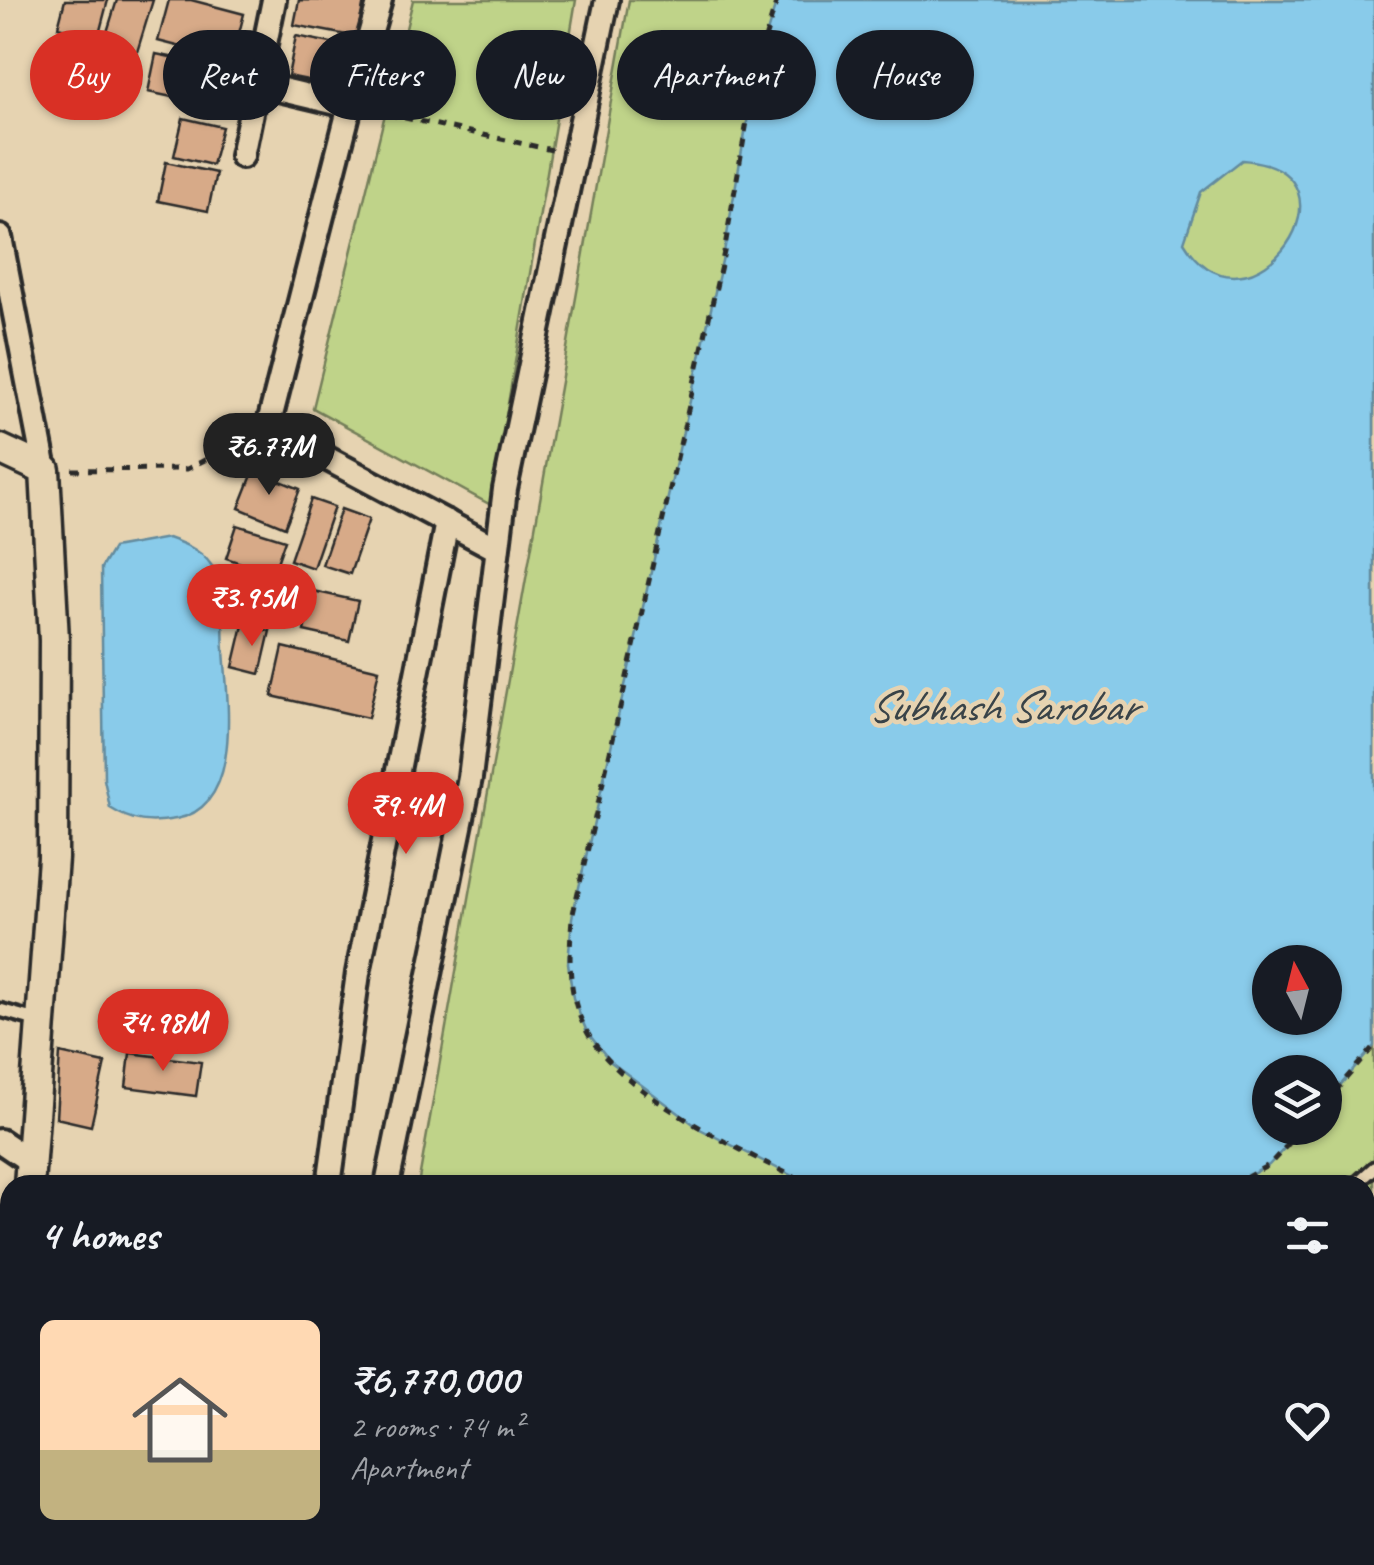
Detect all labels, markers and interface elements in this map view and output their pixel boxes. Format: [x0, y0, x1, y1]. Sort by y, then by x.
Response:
chip: Buy [30, 30, 143, 120]
chip: Rent [163, 30, 290, 120]
chip: Filters [310, 30, 456, 120]
chip: New [476, 30, 597, 120]
chip: Apartment [617, 30, 816, 120]
chip: House [836, 30, 974, 120]
pin: ₹6.77M [188, 413, 350, 498]
text: ₹6.77M [225, 425, 313, 466]
pin: ₹3.95M [171, 564, 333, 649]
text: ₹3.95M [209, 576, 295, 617]
water label: Subhash Sarobar [868, 678, 1144, 735]
pin: ₹9.4M [336, 772, 476, 857]
text: ₹9.4M [370, 784, 442, 825]
north arrow [1252, 945, 1342, 1035]
map controls [1252, 945, 1342, 1145]
pin: ₹4.98M [82, 989, 244, 1074]
text: ₹4.98M [120, 1001, 206, 1042]
button: layers [1252, 1055, 1342, 1145]
icon: filters [1280, 1208, 1335, 1263]
text: 4 homes [40, 1209, 159, 1262]
text: ₹6,770,000 [350, 1353, 518, 1406]
icon: home [120, 1360, 240, 1480]
icon: heart [1280, 1393, 1335, 1448]
text: 2 rooms · 74 m² [350, 1406, 523, 1447]
text: Apartment [350, 1447, 468, 1488]

